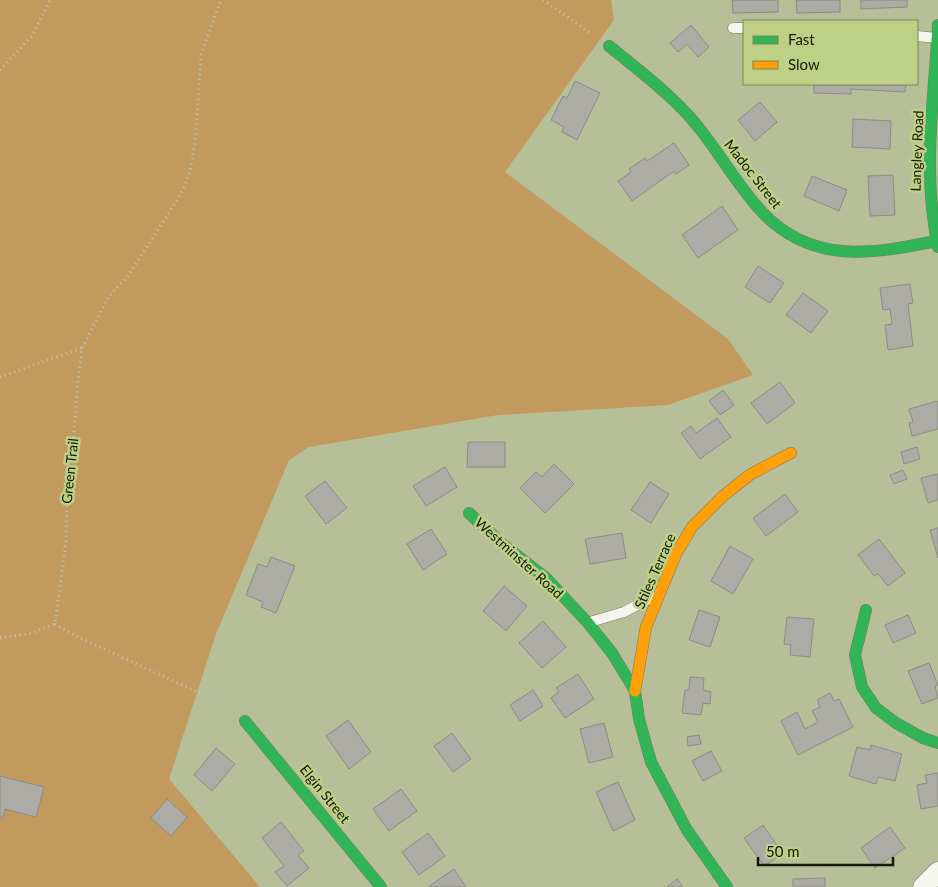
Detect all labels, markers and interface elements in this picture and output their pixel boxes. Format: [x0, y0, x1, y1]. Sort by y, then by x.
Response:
legend [743, 20, 918, 85]
text: Fast [788, 30, 815, 48]
text: Slow [788, 55, 820, 73]
street label: Langley Road [907, 110, 926, 192]
street label: Madoc Street [721, 136, 786, 211]
street label: Green Trail [58, 437, 81, 505]
street label: Westminster Road [472, 514, 567, 602]
street label: Stiles Terrace [630, 530, 679, 611]
street label: Elgin Street [297, 761, 354, 826]
scale bar [758, 834, 893, 866]
text: 50 m [766, 842, 800, 860]

